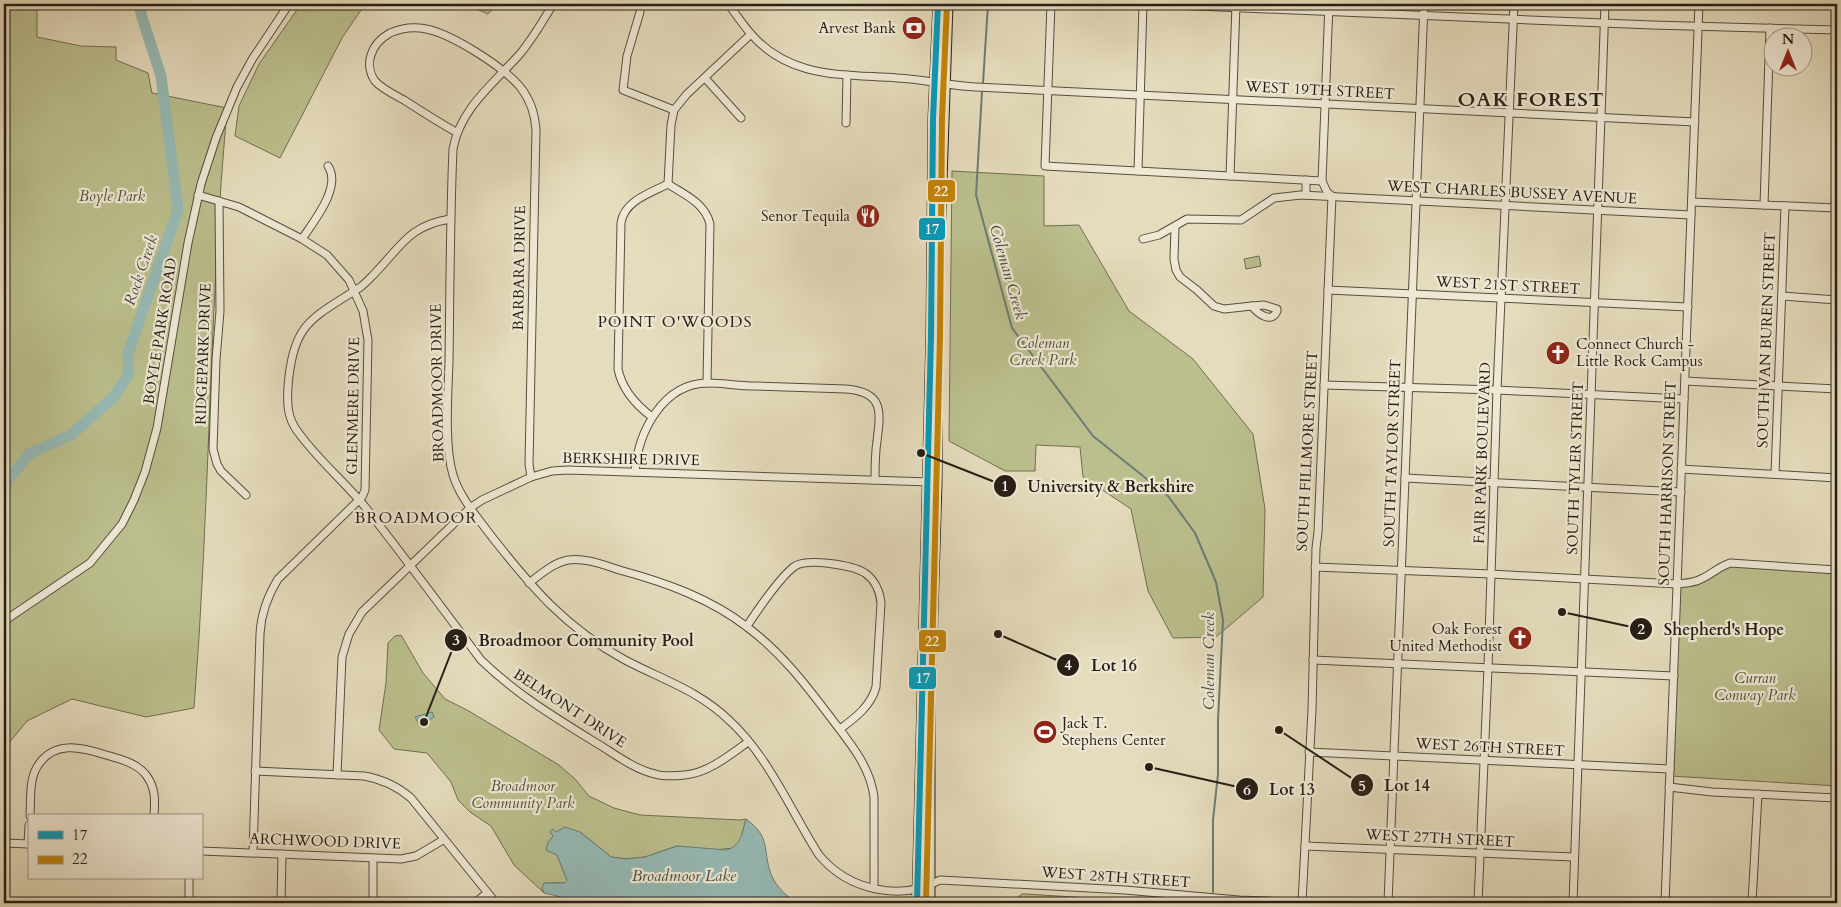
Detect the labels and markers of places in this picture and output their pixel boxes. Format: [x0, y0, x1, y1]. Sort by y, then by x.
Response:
bank icon: Arvest Bank [901, 15, 927, 41]
place label: Arvest Bank [818, 18, 896, 38]
restaurant icon: Senor Tequila [855, 203, 881, 229]
place label: Senor Tequila [761, 206, 851, 226]
place label: Connect Church - Little Rock Campus [1576, 334, 1703, 371]
church icon: Connect Church - Little Rock Campus [1545, 340, 1571, 366]
callout: University & Berkshire [993, 471, 1205, 502]
callout: Shepherd's Hope [1629, 613, 1794, 644]
place label: Oak Forest United Methodist [1389, 619, 1502, 656]
callout: Broadmoor Community Pool [444, 625, 704, 656]
church icon: Oak Forest United Methodist [1507, 625, 1533, 651]
callout: Lot 16 [1056, 649, 1147, 680]
place label: Jack T. Stephens Center [1060, 713, 1166, 750]
sports icon: Jack T. Stephens Center [1032, 719, 1058, 745]
callout: Lot 14 [1349, 770, 1440, 801]
callout: Lot 13 [1234, 774, 1325, 805]

